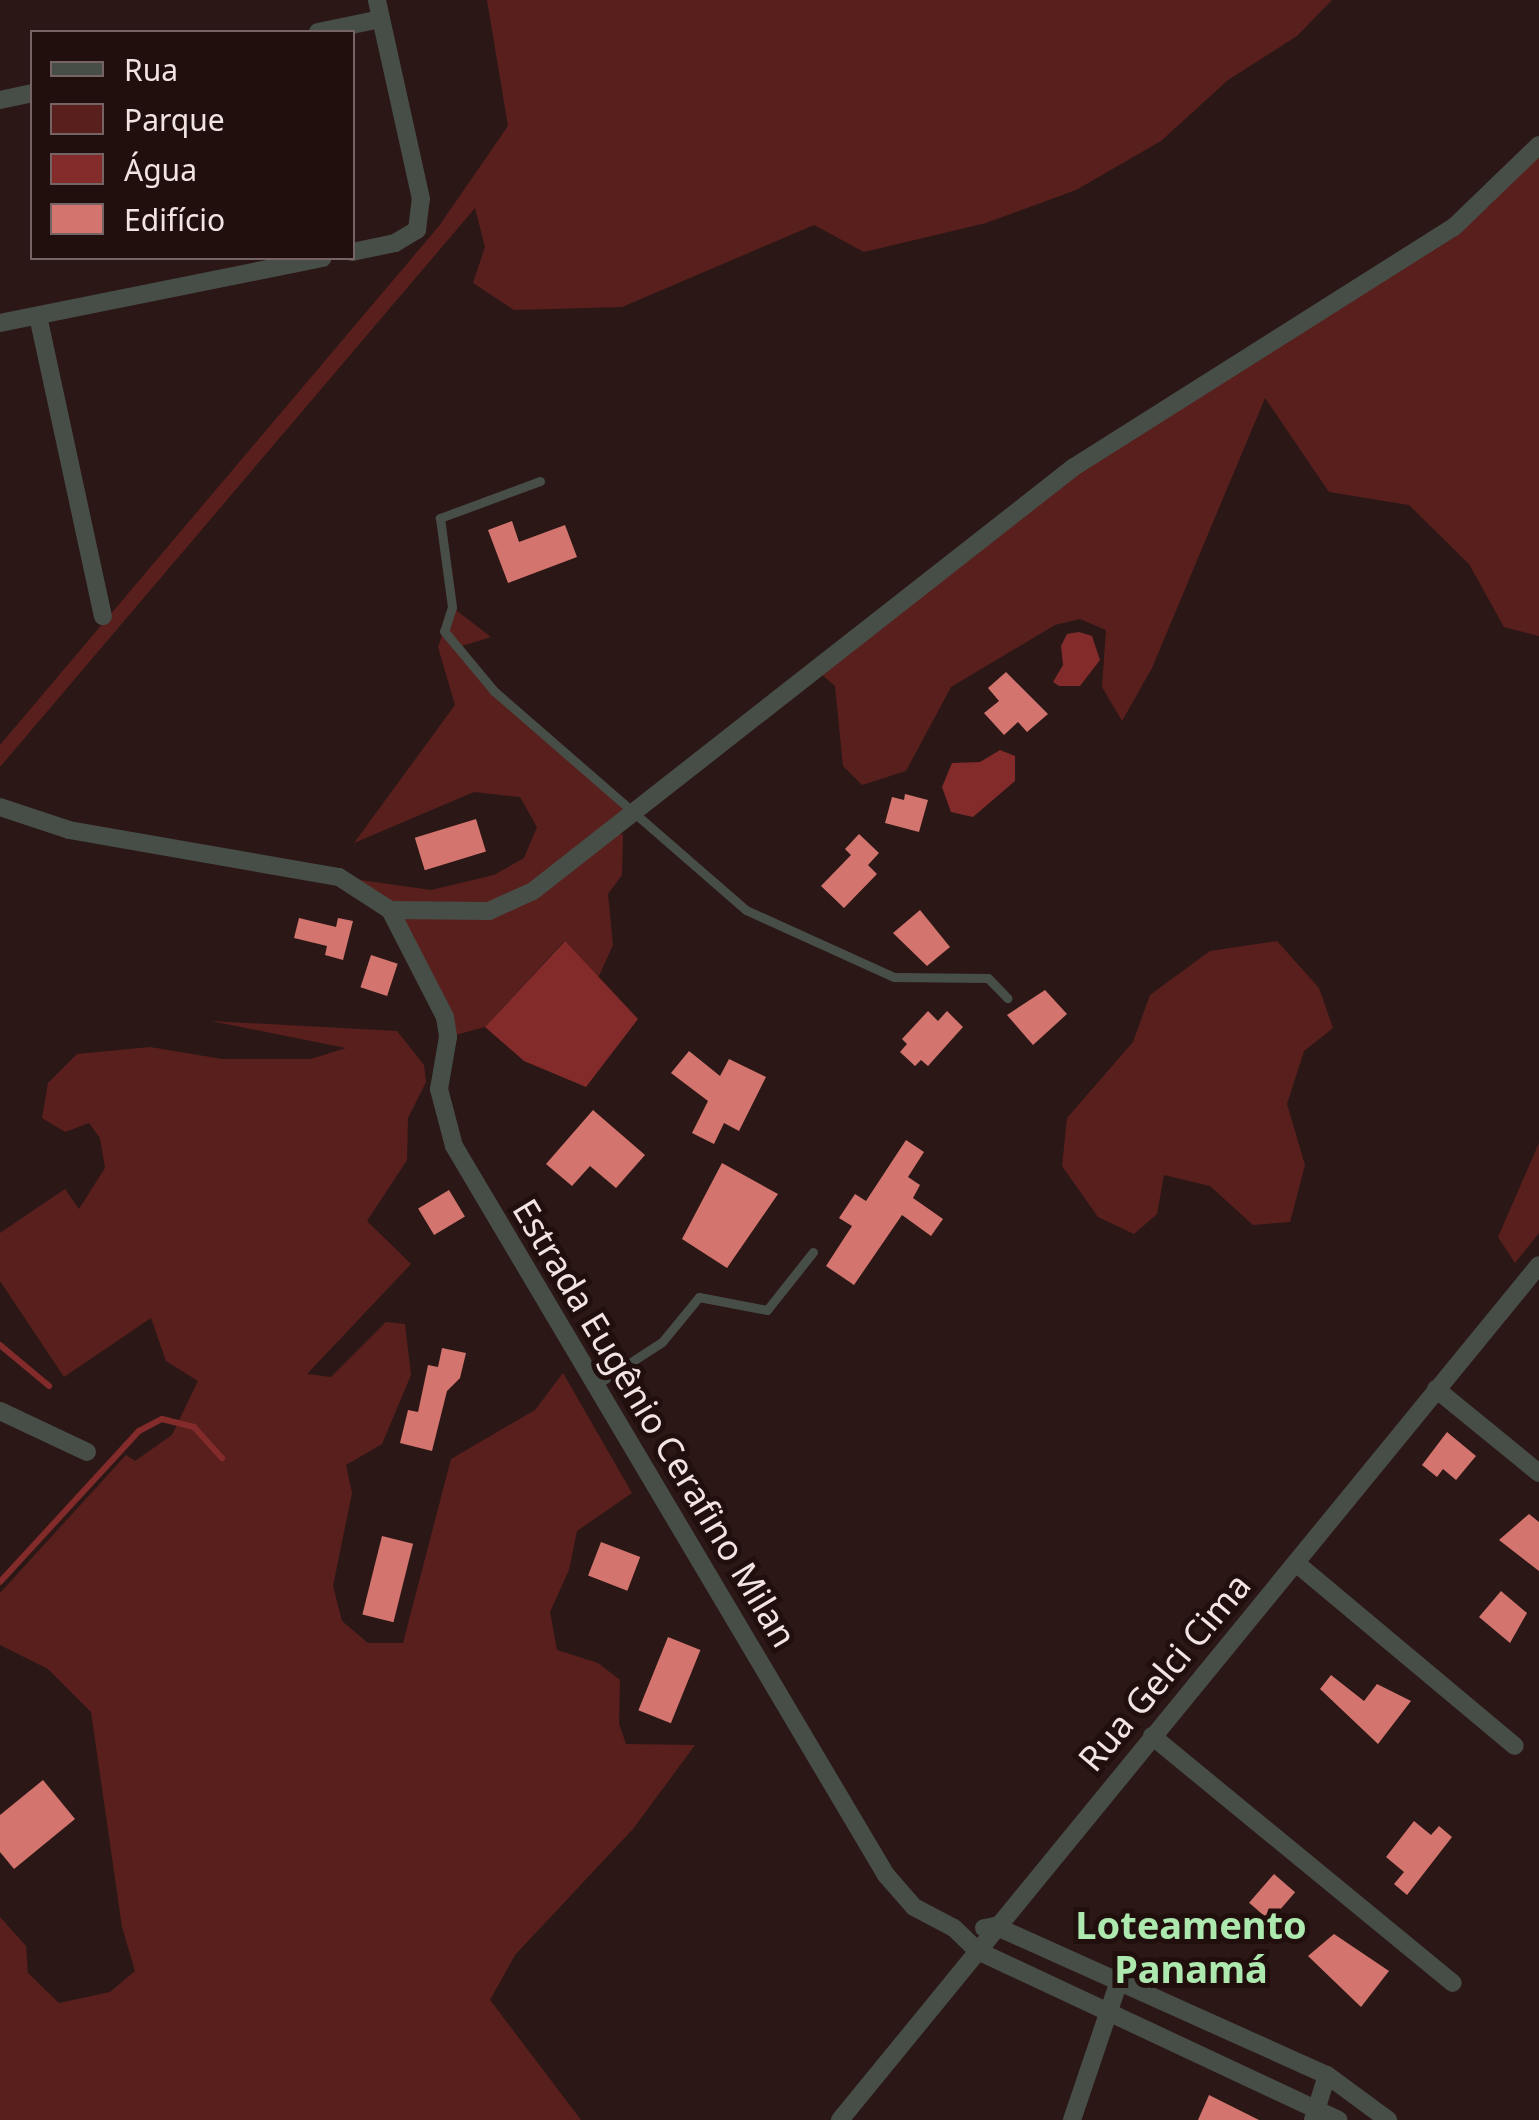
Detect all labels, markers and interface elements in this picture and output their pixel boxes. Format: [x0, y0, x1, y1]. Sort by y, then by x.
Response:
legend [30, 30, 355, 260]
text: Rua [124, 49, 178, 90]
text: Parque [124, 99, 225, 140]
text: Água [124, 149, 197, 190]
text: Edifício [124, 199, 225, 240]
street label: Estrada Eugênio Cerafino Milan [504, 1191, 806, 1655]
street label: Rua Gelci Cima [1069, 1565, 1259, 1779]
district label: Loteamento Panamá [1075, 1902, 1307, 1992]

